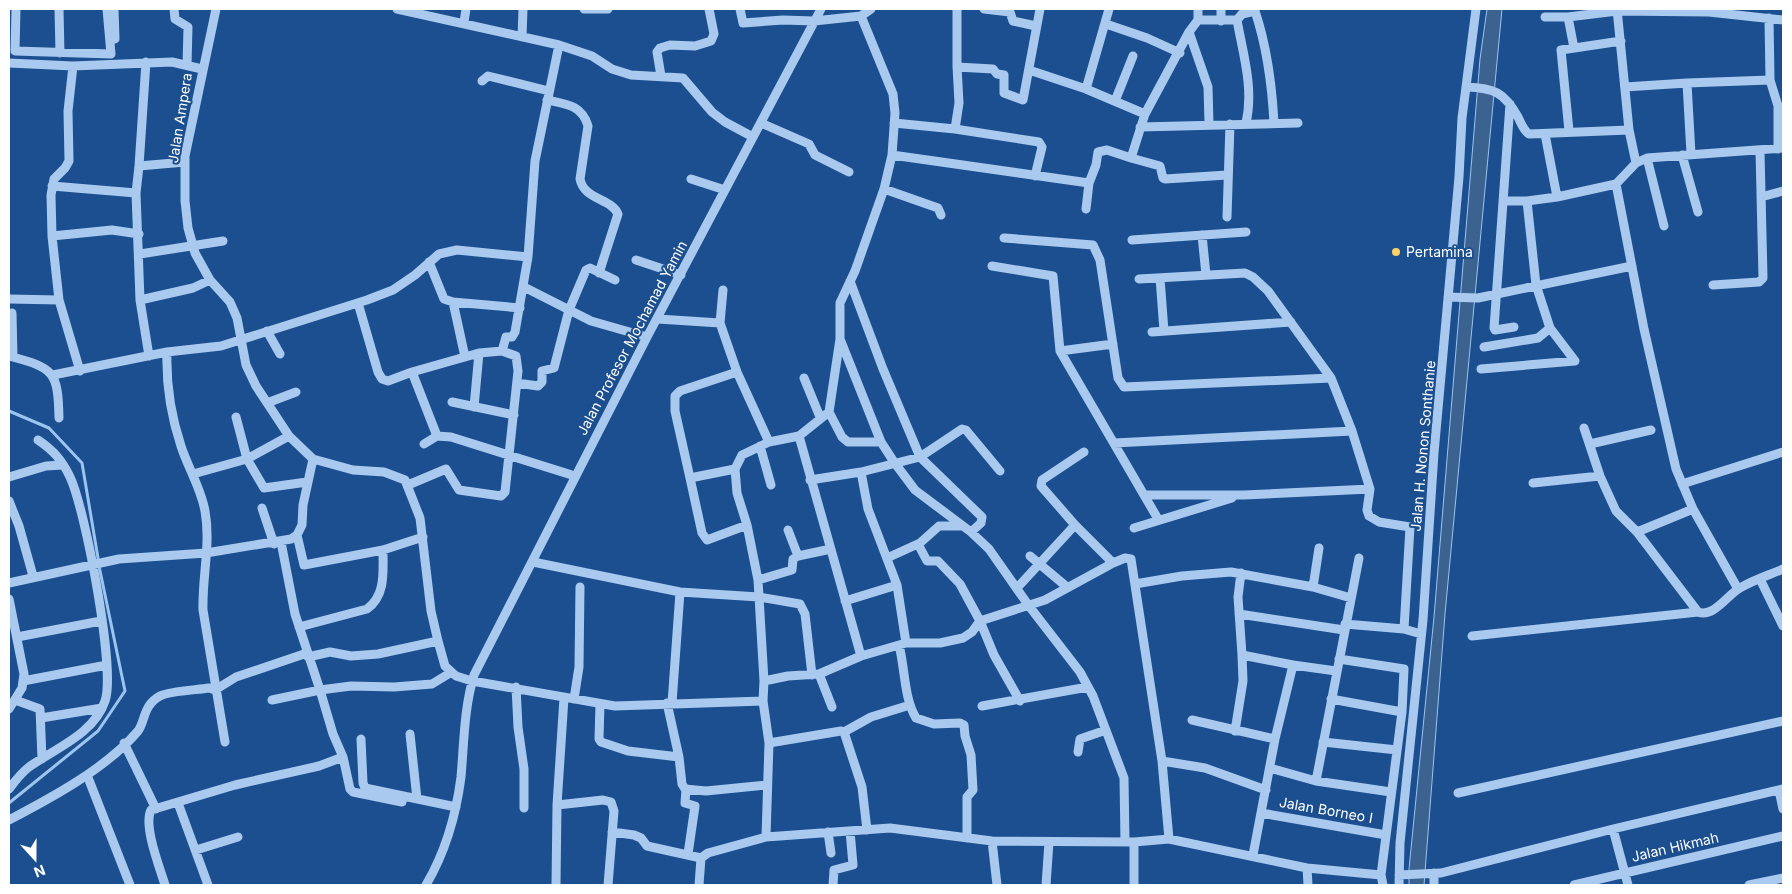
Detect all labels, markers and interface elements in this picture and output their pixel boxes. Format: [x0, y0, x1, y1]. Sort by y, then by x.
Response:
street label: Jalan Ampera [164, 72, 195, 164]
street label: Jalan Profesor Mochamad Yamin [573, 238, 690, 438]
place label: Pertamina [1406, 243, 1473, 260]
marker: Pertamina [1390, 246, 1402, 258]
street label: Jalan H. Nonon Sonthanie [1407, 360, 1438, 532]
street label: Jalan Borneo I [1278, 793, 1374, 826]
street label: Jalan Hikmah [1630, 828, 1720, 865]
north arrow [10, 834, 60, 884]
text: N [32, 862, 48, 881]

